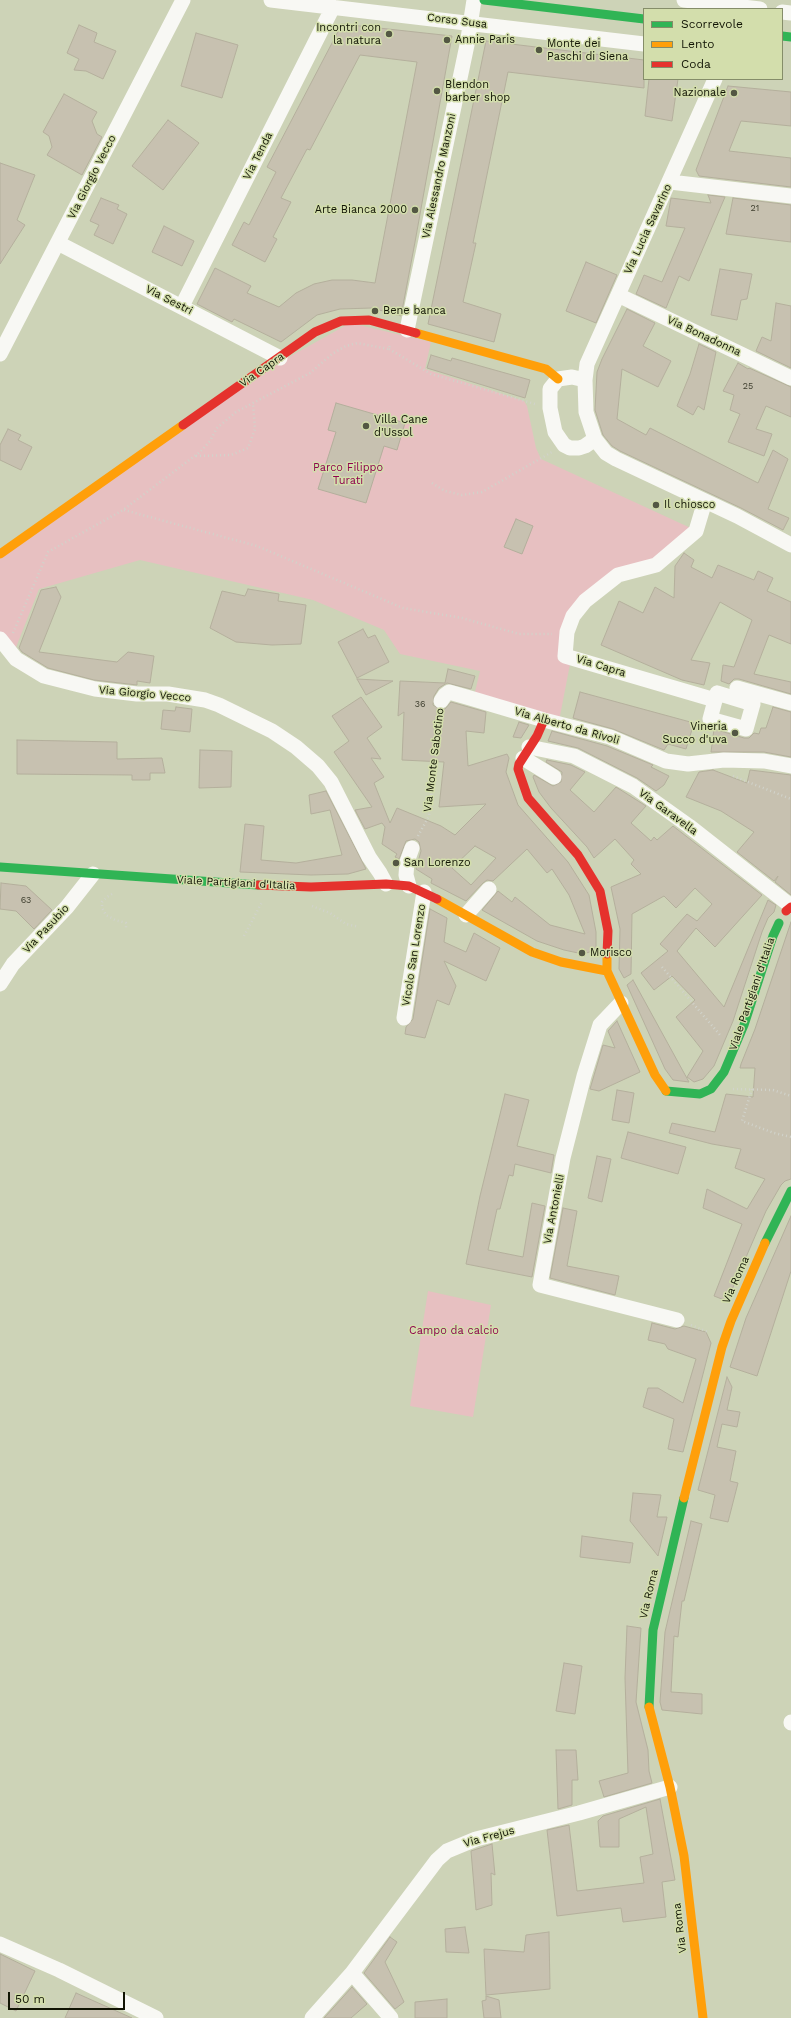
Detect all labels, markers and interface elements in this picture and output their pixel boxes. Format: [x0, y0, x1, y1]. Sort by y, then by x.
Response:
legend [643, 8, 783, 80]
street label: Corso Susa [426, 11, 488, 31]
text: Scorrevole [681, 17, 743, 31]
place label: Incontri con la natura [316, 21, 381, 47]
marker: Incontri con la natura [384, 29, 394, 39]
place label: Annie Paris [455, 33, 515, 47]
marker: Annie Paris [442, 35, 452, 45]
place label: Monte dei Paschi di Siena [547, 37, 628, 63]
text: Lento [681, 37, 715, 51]
marker: Monte dei Paschi di Siena [534, 45, 544, 55]
text: Coda [681, 57, 711, 71]
place label: Blendon barber shop [445, 78, 510, 104]
marker: Blendon barber shop [432, 86, 442, 96]
place label: Nazionale [674, 86, 726, 100]
marker: Nazionale [729, 88, 739, 98]
street label: Via Alessandro Manzoni [419, 112, 459, 240]
street label: Via Tenda [240, 130, 276, 182]
street label: Via Giorgio Vecco [65, 133, 119, 221]
street label: Via Lucia Savarino [621, 182, 675, 276]
place label: Arte Bianca 2000 [315, 203, 407, 217]
house number: 21 [751, 203, 759, 213]
marker: Arte Bianca 2000 [410, 205, 420, 215]
street label: Via Sestri [143, 282, 195, 318]
place label: Bene banca [383, 304, 446, 318]
marker: Bene banca [370, 306, 380, 316]
street label: Via Bonadonna [665, 313, 743, 359]
street label: Via Capra [237, 350, 287, 390]
house number: 25 [743, 381, 753, 391]
place label: Villa Cane d'Ussol [374, 413, 428, 439]
marker: Villa Cane d'Ussol [361, 421, 371, 431]
park label: Parco Filippo Turati [313, 461, 383, 487]
place label: Il chiosco [664, 498, 715, 512]
marker: Il chiosco [651, 500, 661, 510]
street label: Via Capra [575, 652, 627, 680]
street label: Via Giorgio Vecco [98, 683, 192, 705]
house number: 36 [415, 699, 425, 709]
street label: Via Alberto da Rivoli [513, 705, 621, 747]
street label: Via Monte Sabotino [421, 707, 447, 813]
place label: Vineria Succo d'uva [662, 720, 727, 746]
marker: Vineria Succo d'uva [730, 728, 740, 738]
street label: Via Garavella [636, 786, 700, 838]
place label: San Lorenzo [404, 856, 471, 870]
marker: San Lorenzo [391, 858, 401, 868]
street label: Viale Partigiani d'Italia [176, 873, 296, 893]
house number: 63 [21, 895, 31, 905]
street label: Via Pasubio [20, 902, 72, 956]
street label: Vicolo San Lorenzo [399, 903, 429, 1007]
street label: Viale Partigiani d'Italia [726, 936, 778, 1052]
place label: Morisco [590, 946, 632, 960]
marker: Morisco [577, 948, 587, 958]
street label: Via Antonielli [541, 1173, 567, 1245]
street label: Via Roma [720, 1254, 752, 1306]
park label: Campo da calcio [409, 1324, 499, 1338]
street label: Via Roma [637, 1568, 661, 1620]
street label: Via Frejus [462, 1824, 516, 1850]
street label: Via Roma [670, 1902, 690, 1954]
scale bar [10, 1984, 127, 2010]
text: 50 m [15, 1992, 45, 2006]

